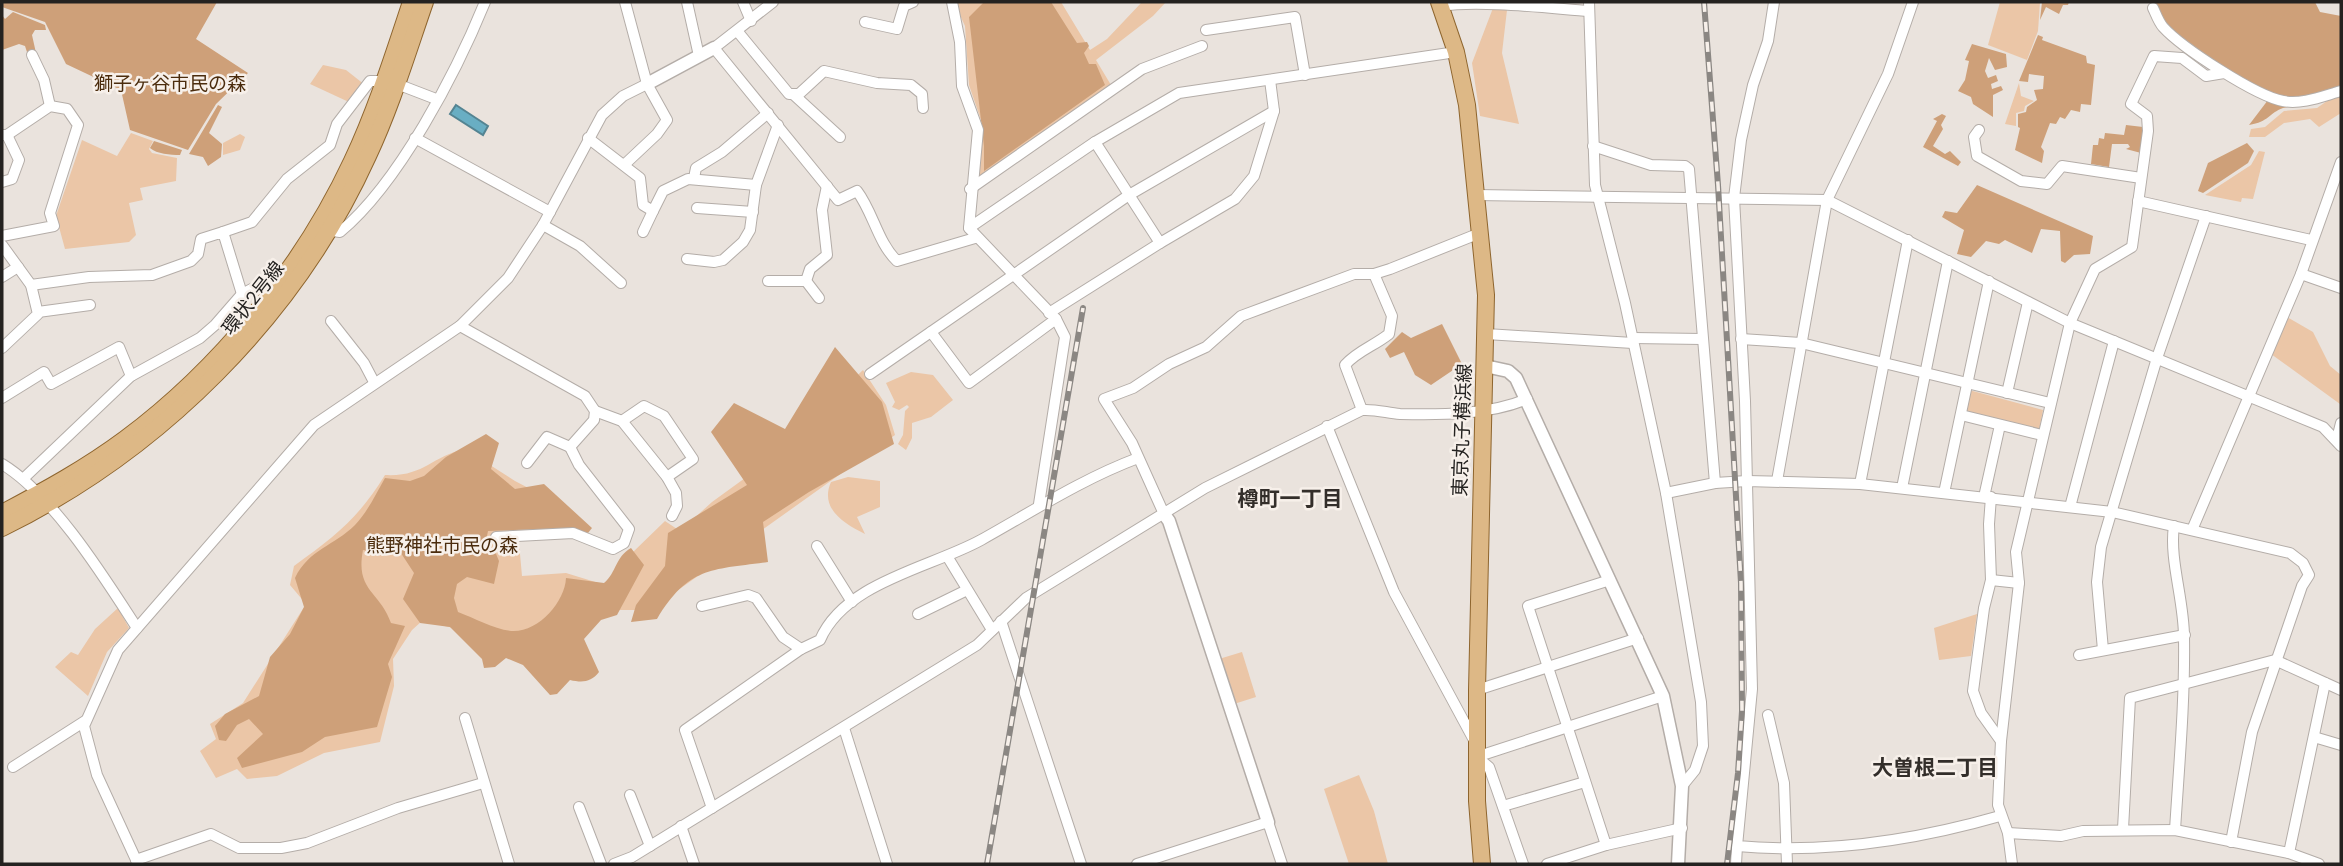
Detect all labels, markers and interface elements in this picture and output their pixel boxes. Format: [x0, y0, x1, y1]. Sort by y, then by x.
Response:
park label: 獅子ヶ谷市民の森 [94, 71, 246, 96]
street label: 環状2号線 [216, 256, 290, 340]
street label: 東京丸子横浜線 [1447, 363, 1477, 497]
district label: 樽町一丁目 [1238, 485, 1343, 513]
park label: 熊野神社市民の森 [366, 533, 518, 558]
district label: 大曽根二丁目 [1872, 754, 1998, 782]

